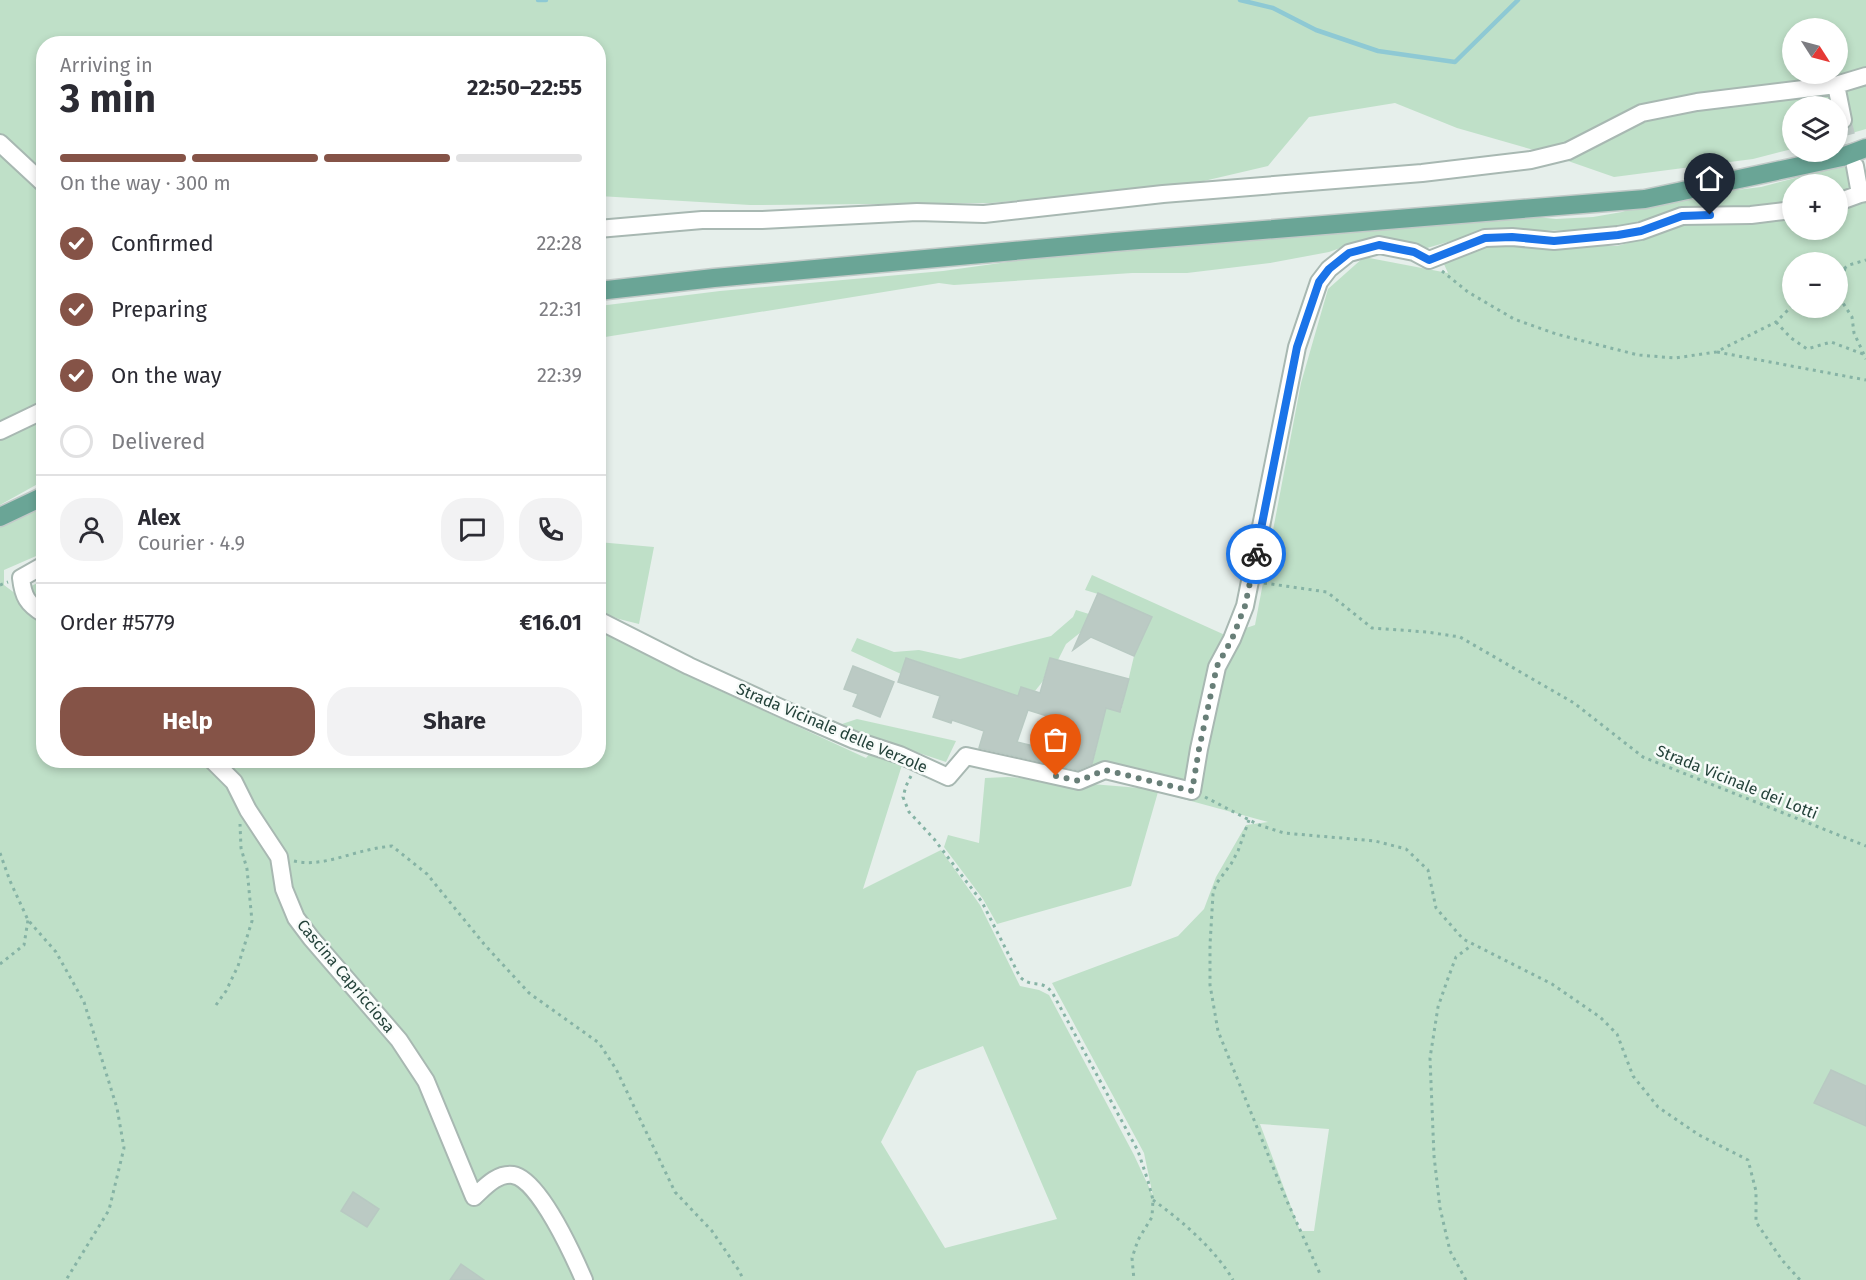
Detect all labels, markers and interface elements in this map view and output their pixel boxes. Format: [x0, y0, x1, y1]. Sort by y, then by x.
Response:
north arrow [1782, 18, 1848, 84]
map controls [1782, 18, 1848, 318]
text: Arriving in [60, 53, 153, 77]
text: 22:50–22:55 [467, 74, 582, 101]
text: 3 min [60, 76, 156, 122]
button: layers [1782, 96, 1848, 162]
pin [1684, 153, 1735, 215]
icon: home [1693, 162, 1726, 195]
text: On the way · 300 m [60, 171, 231, 195]
button: + [1782, 174, 1848, 240]
icon: check [60, 227, 93, 260]
text: Confirmed [111, 230, 214, 257]
text: 22:28 [536, 231, 582, 255]
button: − [1782, 252, 1848, 318]
icon: check [60, 293, 93, 326]
text: Preparing [111, 296, 207, 323]
text: 22:31 [539, 297, 582, 321]
icon: check [60, 359, 93, 392]
text: On the way [111, 362, 222, 389]
text: 22:39 [537, 363, 582, 387]
text: Delivered [111, 428, 206, 455]
button: person [60, 498, 123, 561]
button: chat [441, 498, 504, 561]
button: phone [519, 498, 582, 561]
text: Alex [138, 504, 181, 531]
courier [1226, 524, 1286, 584]
text: Courier · 4.9 [138, 531, 245, 555]
icon: bike [1240, 538, 1273, 571]
text: Order #5779 [60, 609, 175, 636]
text: €16.01 [519, 609, 582, 636]
street label: Strada Vicinale delle Verzole [734, 679, 930, 777]
button: Help [60, 687, 315, 756]
button: Share [327, 687, 582, 756]
pin [1030, 714, 1081, 776]
icon: bag [1039, 723, 1072, 756]
street label: Strada Vicinale dei Lotti [1654, 741, 1820, 823]
street label: Cascina Capricciosa [293, 916, 399, 1036]

